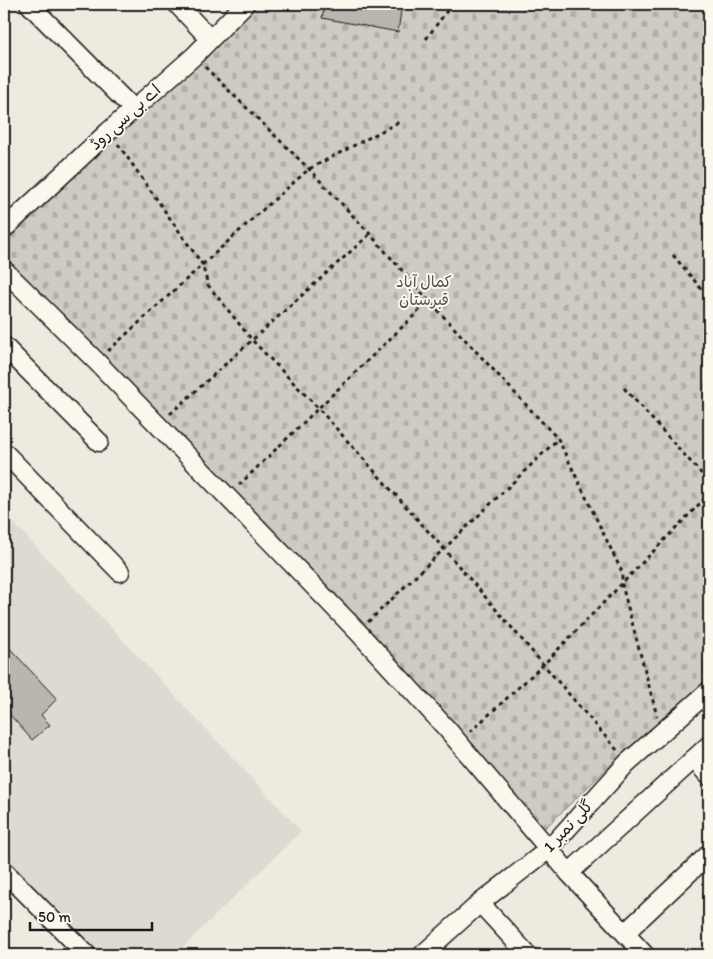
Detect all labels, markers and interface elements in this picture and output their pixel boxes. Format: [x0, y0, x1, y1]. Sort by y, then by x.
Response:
street label: اے بی سی روڈ [86, 80, 165, 154]
park label: کمال آباد قبرستان [396, 272, 452, 309]
street label: گلی نمبر 1 [539, 796, 598, 857]
scale bar [30, 899, 152, 931]
text: 50 m [38, 908, 71, 926]

